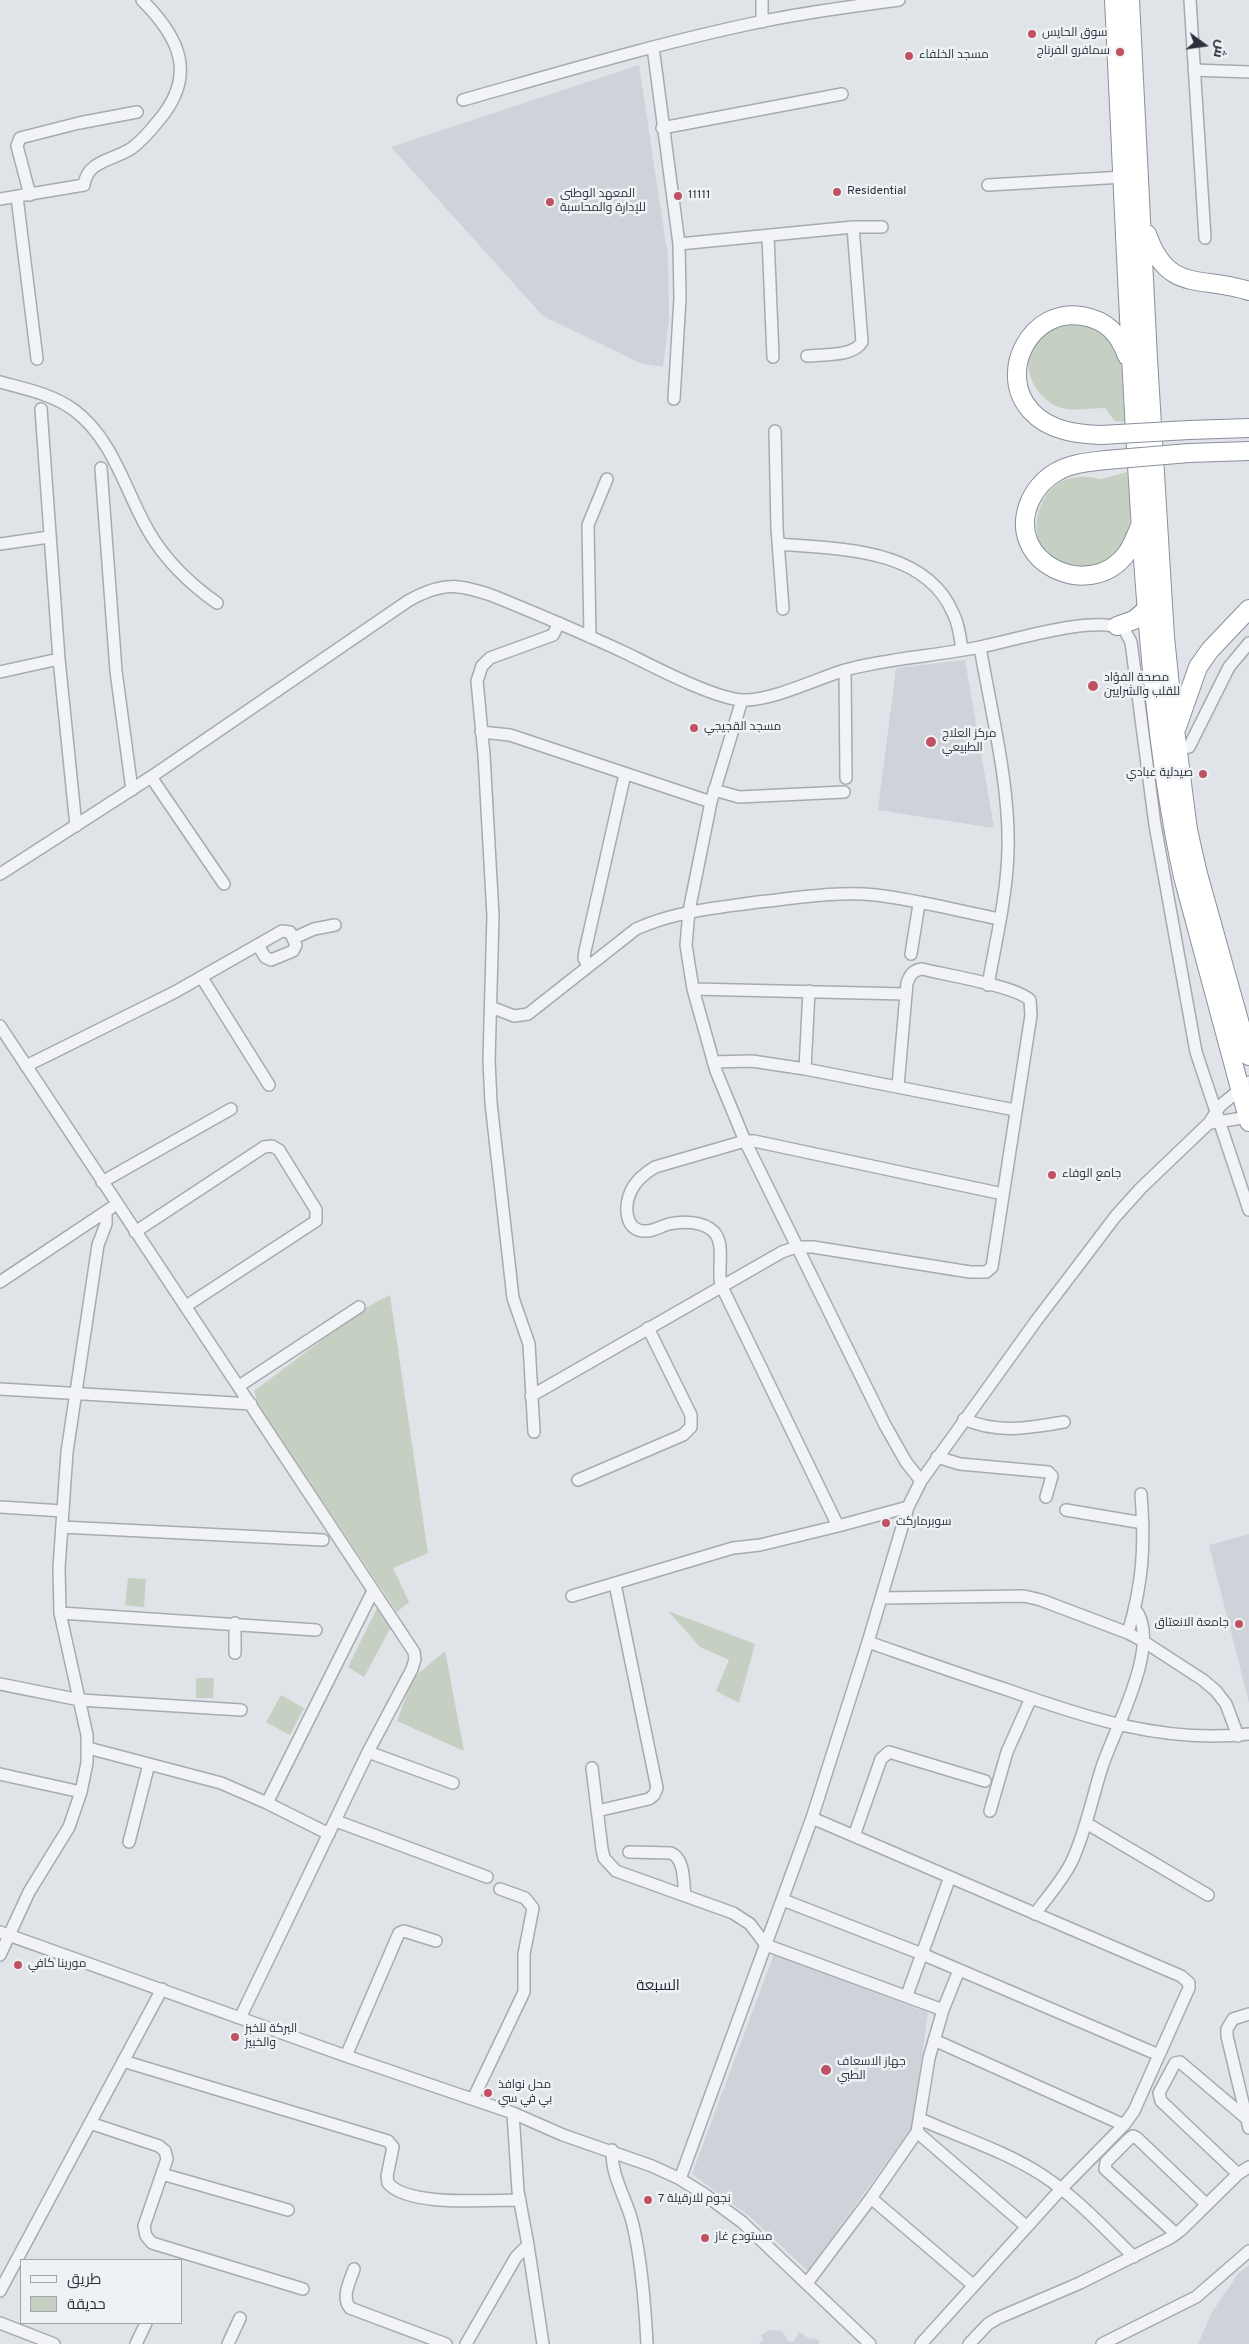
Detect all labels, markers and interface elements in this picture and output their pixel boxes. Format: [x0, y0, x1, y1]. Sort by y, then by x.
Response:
north arrow [1179, 20, 1229, 70]
place label: سوق الحايس [1042, 27, 1108, 41]
marker: سوق الحايس [1026, 28, 1038, 40]
text: ش [1209, 38, 1229, 60]
place label: سمافرو الفرناج [1037, 45, 1110, 59]
marker: سمافرو الفرناج [1114, 46, 1126, 58]
place label: مسجد الخلفاء [919, 49, 989, 63]
marker: مسجد الخلفاء [903, 50, 915, 62]
place label: Residential [847, 185, 906, 199]
marker: Residential [831, 186, 843, 198]
place label: المعهد الوطني للإدارة والمحاسبة [560, 188, 646, 216]
place label: 11111 [688, 189, 710, 203]
marker: 11111 [672, 190, 684, 202]
marker: المعهد الوطني للإدارة والمحاسبة [544, 196, 556, 208]
place label: مصحة الفؤاد للقلب والشرايين [1104, 672, 1180, 700]
marker: مصحة الفؤاد للقلب والشرايين [1086, 679, 1100, 693]
place label: مسجد القجيجي [704, 721, 781, 735]
marker: مسجد القجيجي [688, 722, 700, 734]
place label: مركز العلاج الطبيعي [942, 728, 996, 756]
marker: مركز العلاج الطبيعي [924, 735, 938, 749]
place label: صيدلية عبادي [1126, 767, 1193, 781]
marker: صيدلية عبادي [1197, 768, 1209, 780]
place label: جامع الوفاء [1062, 1168, 1121, 1182]
marker: جامع الوفاء [1046, 1169, 1058, 1181]
place label: سوبرماركت [896, 1516, 951, 1530]
marker: سوبرماركت [880, 1517, 892, 1529]
place label: جامعة الانعتاق [1154, 1617, 1229, 1631]
marker: جامعة الانعتاق [1233, 1618, 1245, 1630]
place label: مورينا كافي [28, 1958, 86, 1972]
marker: مورينا كافي [12, 1959, 24, 1971]
district label: السبعة [636, 1978, 680, 1996]
place label: البركة للخبز والخبيز [245, 2023, 297, 2051]
marker: البركة للخبز والخبيز [229, 2031, 241, 2043]
place label: جهاز الاسعاف الطبي [837, 2056, 906, 2084]
marker: جهاز الاسعاف الطبي [819, 2063, 833, 2077]
place label: محل نوافذ بي في سي [498, 2079, 552, 2107]
marker: محل نوافذ بي في سي [482, 2087, 494, 2099]
place label: 7 نجوم للارقيلة [658, 2193, 731, 2207]
marker: 7 نجوم للارقيلة [642, 2194, 654, 2206]
place label: مستودع غاز [715, 2231, 773, 2245]
marker: مستودع غاز [699, 2232, 711, 2244]
legend [20, 2259, 182, 2324]
text: طريق [67, 2271, 101, 2290]
text: حديقة [67, 2296, 106, 2315]

